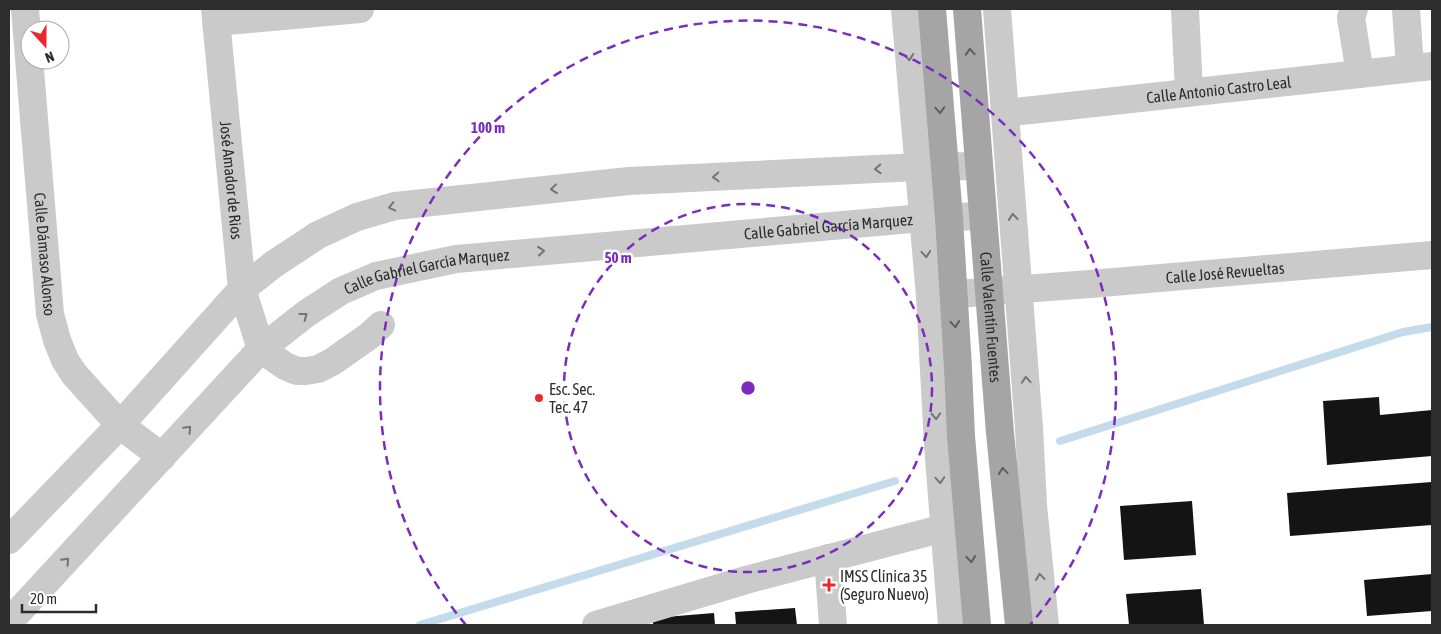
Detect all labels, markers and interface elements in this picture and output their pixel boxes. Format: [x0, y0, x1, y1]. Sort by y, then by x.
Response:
north arrow [20, 20, 70, 70]
text: N [43, 48, 56, 66]
one-way arrow [965, 48, 976, 56]
one-way arrow [903, 54, 914, 62]
street label: Calle Antonio Castro Leal [1145, 72, 1293, 106]
one-way arrow [934, 106, 945, 114]
text: 100 m [471, 119, 505, 136]
street label: José Amador de Rios [217, 120, 246, 240]
one-way arrow [874, 164, 882, 175]
one-way arrow [712, 172, 720, 183]
one-way arrow [550, 183, 558, 194]
street label: Calle Dámaso Alonso [31, 192, 59, 317]
one-way arrow [388, 201, 397, 212]
street label: Calle Gabriel García Marquez [743, 210, 914, 243]
one-way arrow [1008, 213, 1019, 221]
street label: Calle Gabriel García Marquez [341, 245, 510, 298]
one-way arrow [537, 246, 545, 257]
text: 50 m [605, 249, 632, 266]
one-way arrow [921, 250, 932, 258]
street label: Calle Valentín Fuentes [977, 251, 1005, 383]
street label: Calle José Revueltas [1165, 259, 1285, 287]
one-way arrow [298, 313, 307, 321]
one-way arrow [949, 320, 960, 328]
one-way arrow [1020, 375, 1031, 383]
centre of rings [739, 379, 757, 397]
place label: Esc. Sec. Tec. 47 [549, 380, 595, 416]
marker: Esc. Sec. Tec. 47 [533, 392, 545, 404]
one-way arrow [931, 412, 942, 420]
one-way arrow [182, 425, 191, 434]
one-way arrow [998, 467, 1009, 475]
one-way arrow [935, 476, 946, 484]
one-way arrow [965, 555, 976, 563]
one-way arrow [60, 557, 69, 566]
place label: IMSS Clínica 35 (Seguro Nuevo) [840, 567, 929, 604]
one-way arrow [1035, 572, 1046, 580]
marker: IMSS Clínica 35 (Seguro Nuevo) [822, 578, 836, 592]
scale bar [22, 582, 96, 614]
text: 20 m [30, 590, 57, 607]

